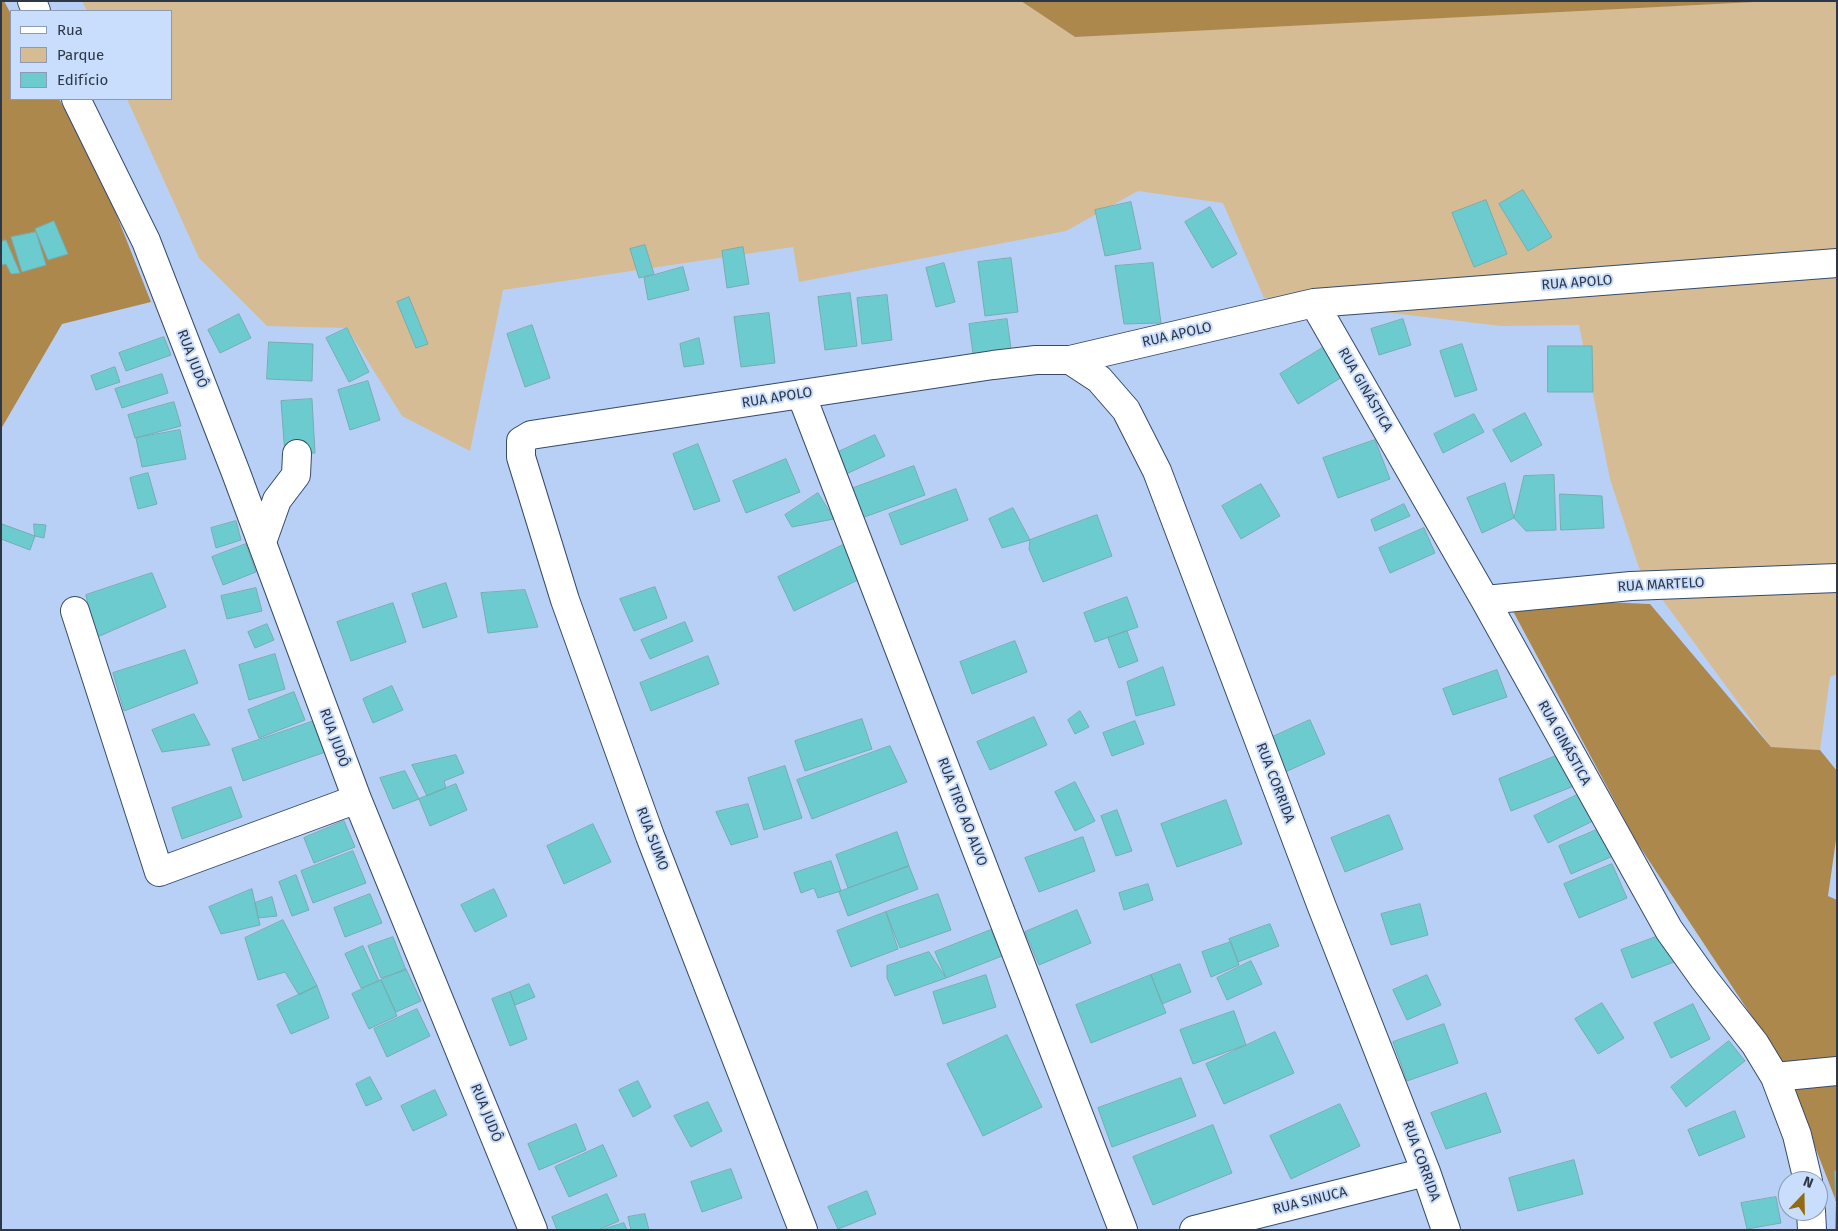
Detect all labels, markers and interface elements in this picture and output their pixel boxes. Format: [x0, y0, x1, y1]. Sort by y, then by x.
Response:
legend [10, 10, 172, 100]
text: Rua [57, 21, 83, 39]
text: Parque [57, 46, 104, 64]
text: Edifício [57, 71, 108, 89]
street label: RUA APOLO [1541, 272, 1613, 294]
street label: RUA APOLO [1140, 319, 1214, 351]
street label: RUA JUDÔ [173, 327, 211, 391]
street label: RUA GINÁSTICA [1334, 345, 1396, 435]
street label: RUA APOLO [741, 384, 813, 412]
street label: RUA MARTELO [1617, 574, 1705, 596]
street label: RUA GINÁSTICA [1534, 698, 1594, 788]
street label: RUA JUDÔ [316, 706, 352, 770]
street label: RUA CORRIDA [1252, 741, 1298, 825]
street label: RUA TIRO AO ALVO [934, 755, 990, 869]
street label: RUA SUMO [632, 805, 672, 873]
street label: RUA JUDÔ [467, 1081, 505, 1145]
street label: RUA CORRIDA [1399, 1118, 1443, 1204]
north arrow [1778, 1171, 1828, 1221]
text: N [1801, 1173, 1816, 1192]
street label: RUA SINUCA [1271, 1184, 1349, 1218]

